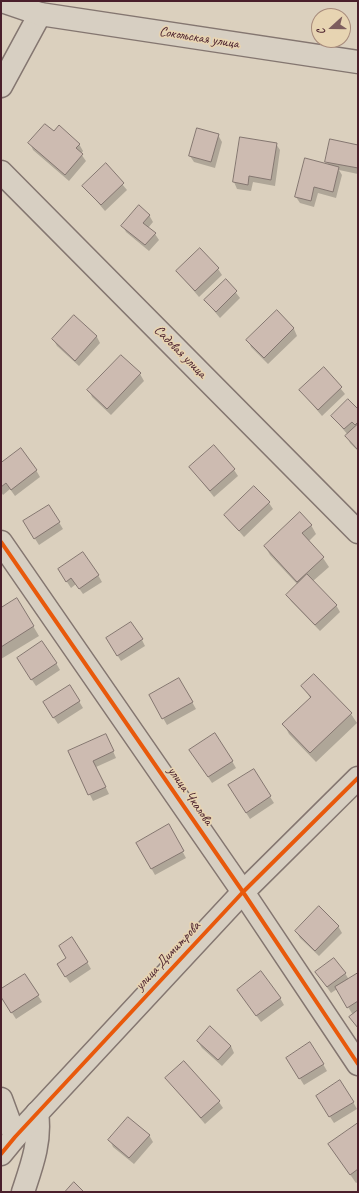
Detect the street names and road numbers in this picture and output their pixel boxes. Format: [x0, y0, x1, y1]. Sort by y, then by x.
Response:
street label: Сокольская улица [158, 23, 240, 53]
street label: Садовая улица [150, 322, 210, 382]
street label: улица Чкалова [164, 763, 216, 829]
street label: улица Димитрова [132, 918, 204, 994]

